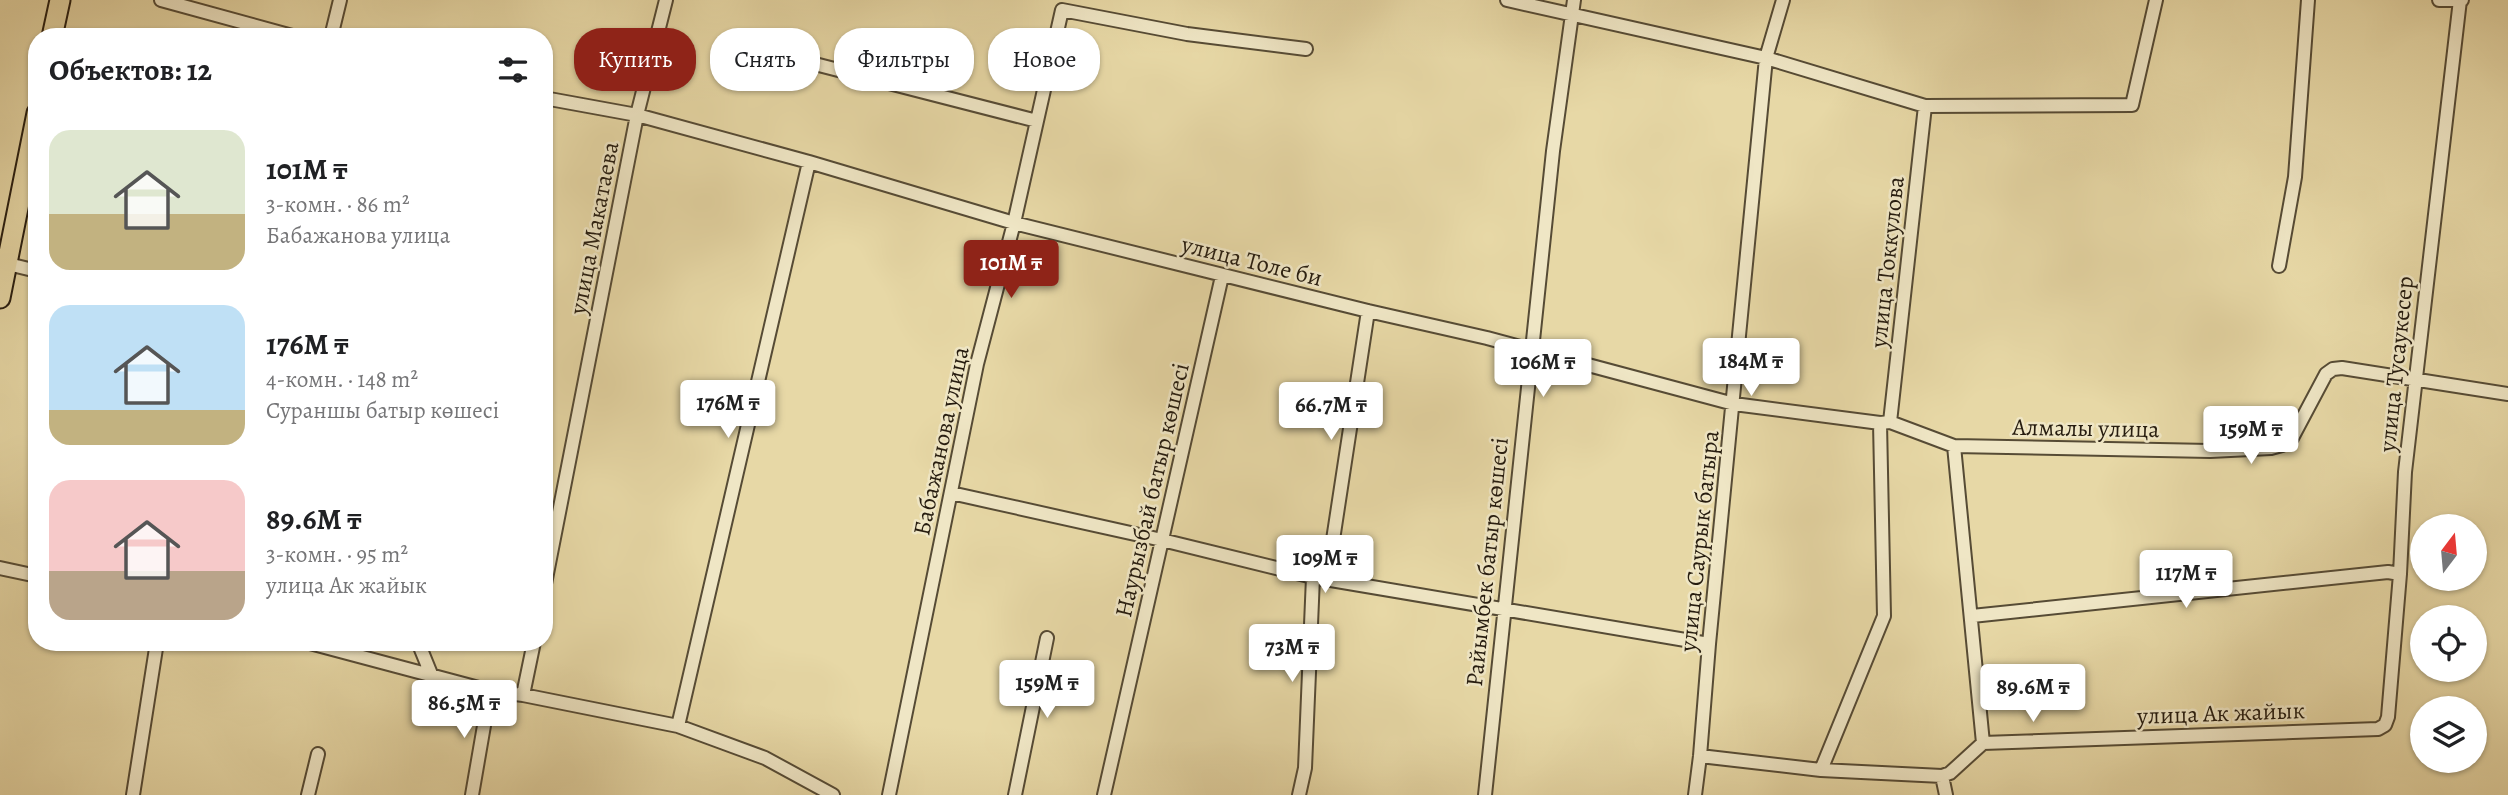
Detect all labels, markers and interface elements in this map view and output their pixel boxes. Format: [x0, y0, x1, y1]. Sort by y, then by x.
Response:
chip: Купить [574, 28, 696, 91]
chip: Снять [710, 28, 820, 91]
chip: Фильтры [834, 28, 974, 91]
chip: Новое [988, 28, 1100, 91]
text: Объектов: 12 [49, 50, 212, 90]
icon: filters [494, 51, 532, 89]
street label: улица Макатаева [561, 139, 626, 318]
text: 101M ₸ [266, 149, 348, 189]
icon: home [105, 158, 189, 242]
street label: улица Токкулова [1862, 175, 1912, 350]
text: 3-комн. · 86 m² [266, 189, 409, 220]
text: Бабажанова улица [266, 220, 450, 251]
street label: улица Толе би [1177, 228, 1326, 294]
pin: 101M ₸ [954, 240, 1068, 300]
text: 101M ₸ [980, 247, 1042, 278]
street label: улица Тусаукесер [2371, 275, 2421, 454]
text: 176M ₸ [266, 324, 349, 364]
icon: home [105, 333, 189, 417]
pin: 184M ₸ [1694, 338, 1808, 398]
pin: 106M ₸ [1486, 340, 1600, 399]
street label: Бабажанова улица [905, 344, 977, 538]
text: 184M ₸ [1719, 345, 1783, 376]
text: 106M ₸ [1510, 346, 1576, 377]
street label: Наурызбай батыр көшесі [1107, 360, 1197, 620]
text: 4-комн. · 148 m² [266, 364, 418, 395]
pin: 176M ₸ [671, 380, 785, 440]
pin: 66.7M ₸ [1266, 382, 1396, 442]
text: 176M ₸ [696, 387, 760, 418]
text: 66.7M ₸ [1295, 389, 1367, 420]
text: Сураншы батыр көшесі [266, 395, 499, 426]
pin: 159M ₸ [2194, 406, 2308, 466]
street label: Алмалы улица [2011, 411, 2160, 445]
text: 159M ₸ [2219, 413, 2283, 444]
street label: улица Саурык батыра [1671, 429, 1727, 654]
street label: Райымбек батыр көшесі [1458, 436, 1516, 688]
text: 89.6M ₸ [266, 499, 362, 539]
icon: home [105, 508, 189, 592]
north arrow [2410, 514, 2487, 592]
map controls [2410, 514, 2487, 773]
pin: 109M ₸ [1268, 536, 1382, 595]
text: 3-комн. · 95 m² [266, 539, 408, 570]
text: 109M ₸ [1292, 542, 1358, 573]
pin: 117M ₸ [2129, 550, 2243, 610]
text: 117M ₸ [2156, 557, 2216, 588]
text: улица Ак жайык [266, 570, 427, 601]
button: locate [2410, 605, 2487, 682]
pin: 73M ₸ [1243, 624, 1341, 684]
text: 73M ₸ [1265, 631, 1319, 662]
pin: 159M ₸ [990, 660, 1104, 720]
pin: 89.6M ₸ [1968, 664, 2098, 724]
text: 159M ₸ [1015, 667, 1079, 698]
text: 89.6M ₸ [1996, 671, 2070, 702]
pin: 86.5M ₸ [399, 680, 529, 740]
text: 86.5M ₸ [428, 687, 500, 718]
street label: улица Ак жайык [2136, 694, 2305, 732]
button: layers [2410, 696, 2487, 773]

